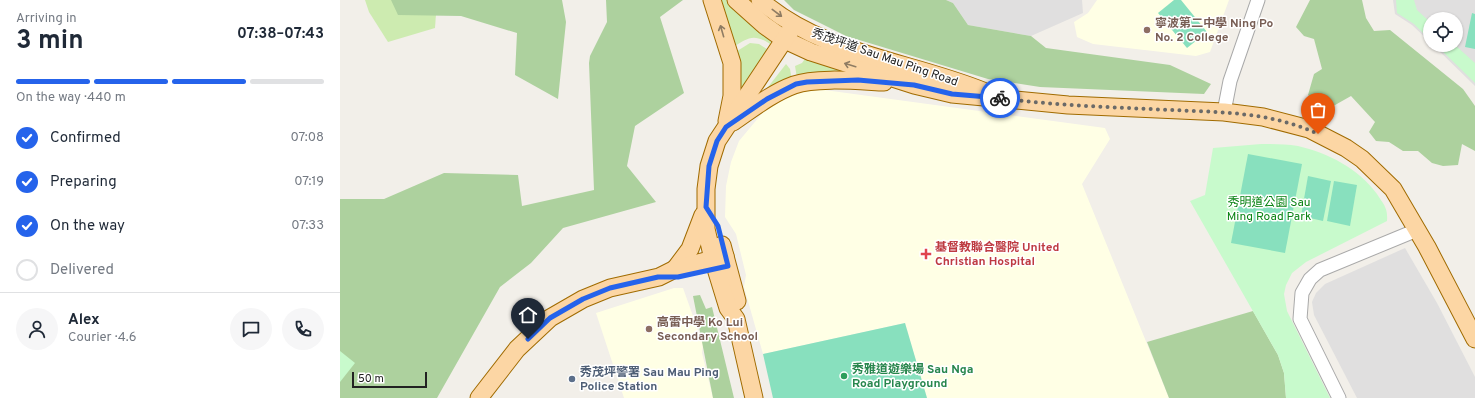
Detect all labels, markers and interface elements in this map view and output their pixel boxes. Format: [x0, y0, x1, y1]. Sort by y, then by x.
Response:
one-way arrow [771, 9, 782, 17]
text: Arriving in [16, 11, 77, 27]
map controls [1423, 12, 1463, 52]
button: locate [1423, 12, 1463, 52]
place label: 寧波第二中學 Ning Po No. 2 College [1155, 16, 1274, 46]
text: 3 min [16, 25, 84, 58]
text: 07:38–07:43 [237, 25, 324, 44]
one-way arrow [718, 25, 725, 38]
street label: 秀茂坪道 Sau Mau Ping Road [809, 25, 960, 91]
marker: 寧波第二中學 Ning Po No. 2 College [1142, 25, 1152, 35]
one-way arrow [844, 61, 857, 68]
courier [980, 78, 1020, 118]
icon: bike [989, 87, 1011, 109]
text: On the way · 440 m [16, 90, 126, 106]
pin [1301, 93, 1335, 134]
icon: bag [1307, 99, 1329, 121]
icon: check [16, 127, 38, 149]
text: Confirmed [50, 129, 121, 148]
text: 07:08 [291, 130, 324, 146]
icon: check [16, 171, 38, 193]
text: Preparing [50, 173, 117, 192]
text: 07:19 [294, 174, 324, 190]
park label: 秀明道公園 Sau Ming Road Park [1227, 195, 1311, 225]
icon: check [16, 215, 38, 237]
text: On the way [50, 217, 125, 236]
text: 07:33 [291, 218, 324, 234]
place label: 基督教聯合醫院 United Christian Hospital [935, 240, 1060, 270]
marker: 基督教聯合醫院 United Christian Hospital [920, 248, 932, 260]
text: Delivered [50, 261, 114, 280]
pin [511, 298, 545, 339]
icon: home [517, 304, 539, 326]
button: person [16, 308, 58, 350]
button: chat [230, 308, 272, 350]
button: phone [282, 308, 324, 350]
text: Alex [68, 311, 100, 330]
place label: 高雷中學 Ko Lui Secondary School [657, 315, 758, 345]
marker: 高雷中學 Ko Lui Secondary School [644, 324, 654, 334]
text: Courier · 4.6 [68, 330, 136, 346]
place label: 秀雅道遊樂場 Sau Nga Road Playground [852, 362, 973, 392]
place label: 秀茂坪警署 Sau Mau Ping Police Station [580, 365, 719, 395]
scale bar [352, 370, 427, 389]
marker: 秀雅道遊樂場 Sau Nga Road Playground [839, 371, 849, 381]
text: 50 m [358, 372, 384, 386]
marker: 秀茂坪警署 Sau Mau Ping Police Station [567, 374, 577, 384]

